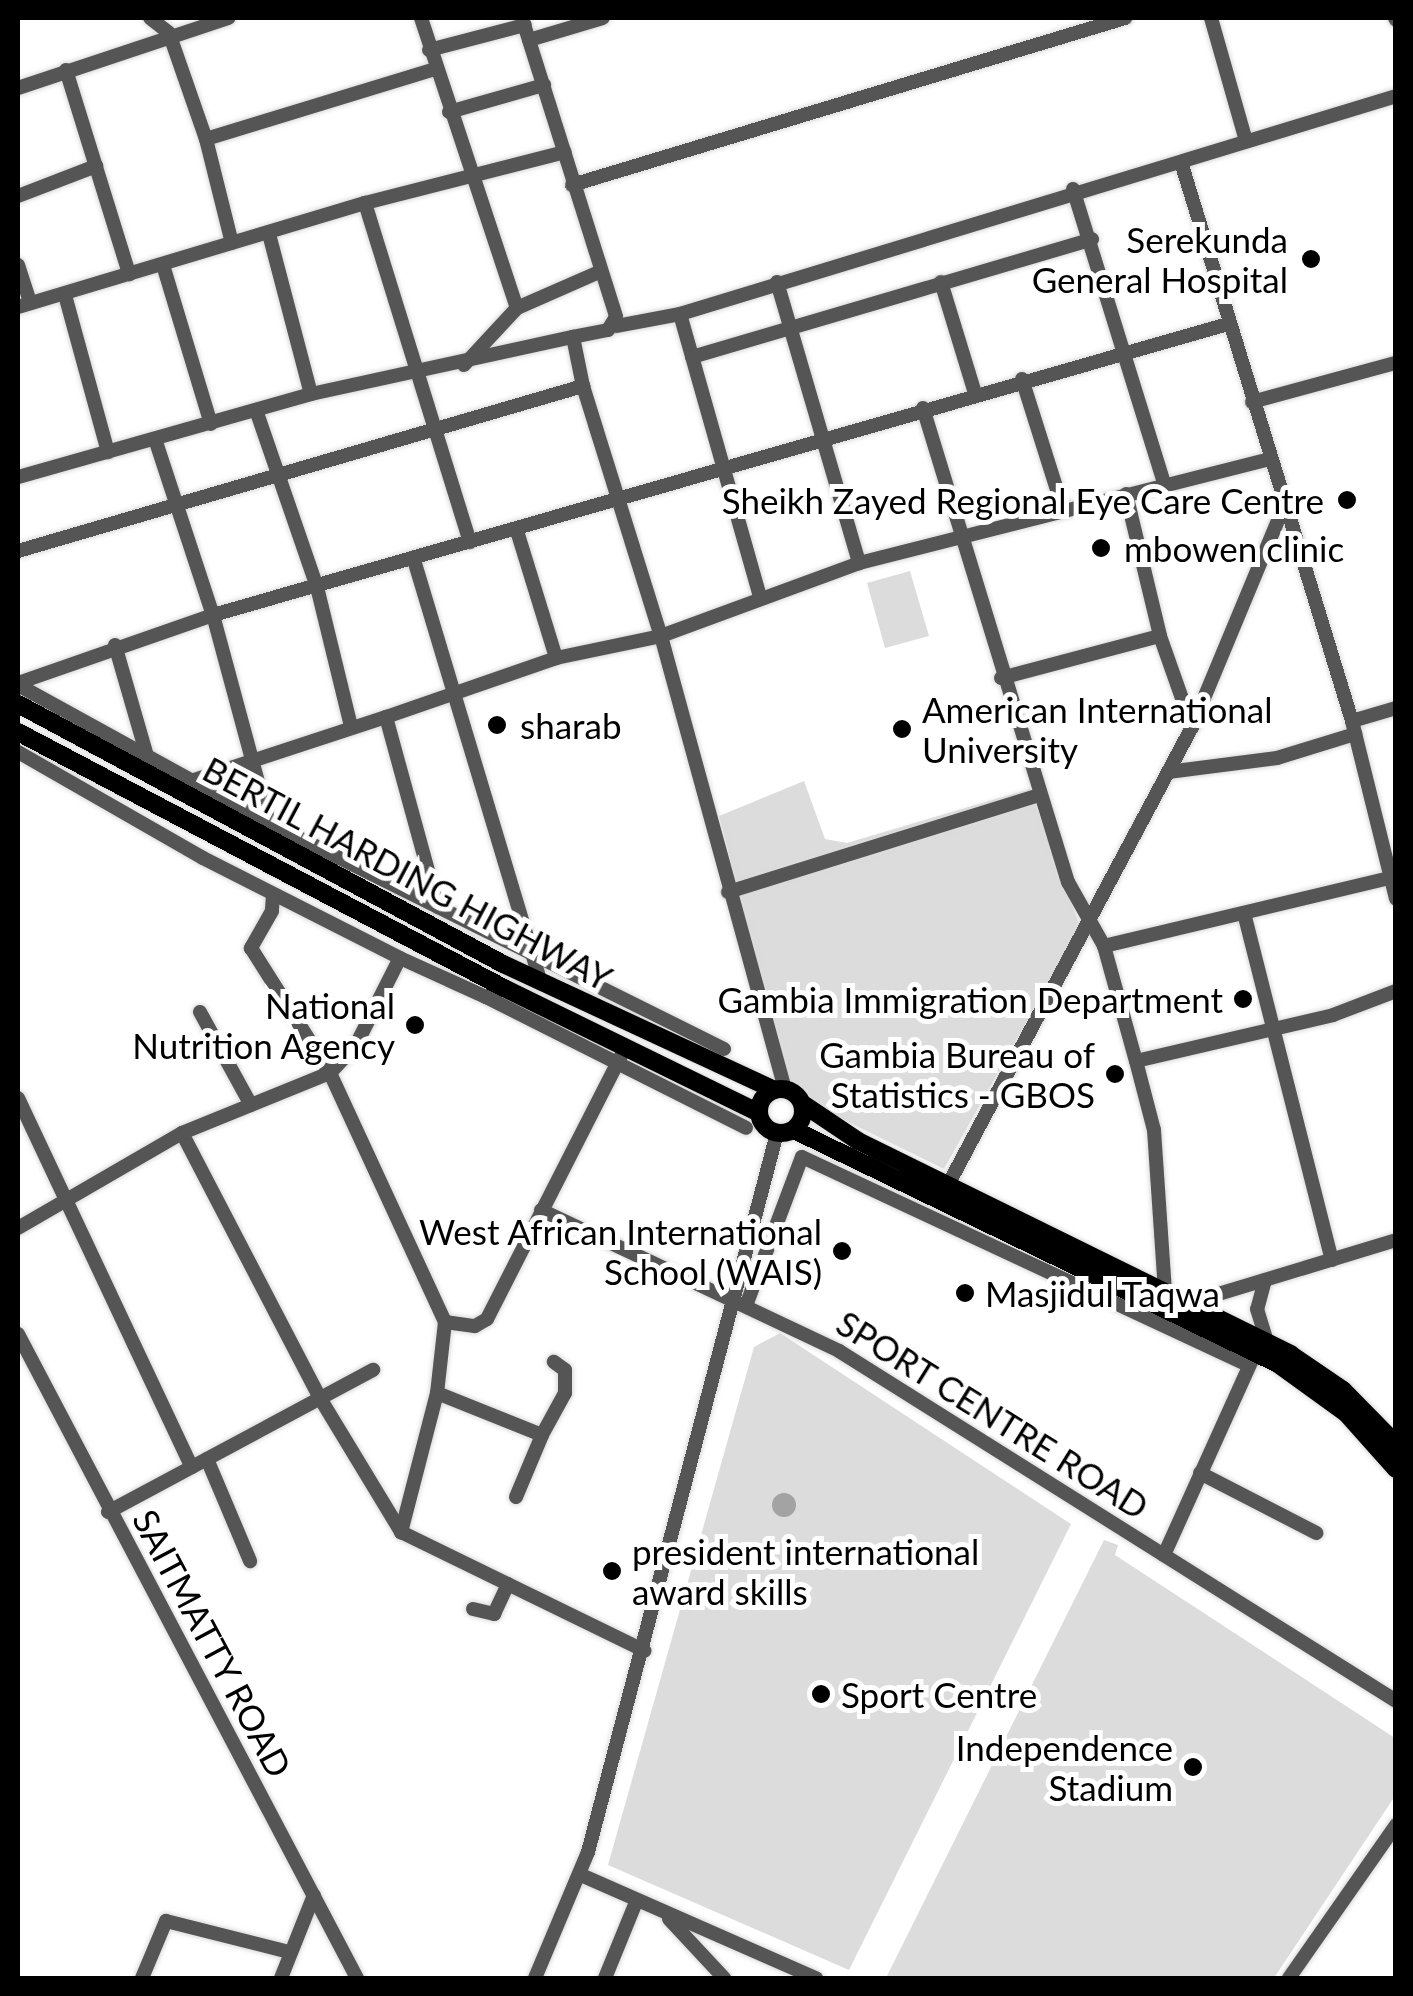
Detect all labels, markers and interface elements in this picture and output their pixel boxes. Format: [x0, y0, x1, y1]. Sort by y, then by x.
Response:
place label: Serekunda General Hospital [1032, 218, 1288, 300]
marker: Serekunda General Hospital [1298, 246, 1324, 272]
place label: Sheikh Zayed Regional Eye Care Centre [722, 479, 1324, 521]
marker: Sheikh Zayed Regional Eye Care Centre [1334, 487, 1360, 513]
place label: mbowen clinic [1124, 527, 1344, 569]
marker: mbowen clinic [1088, 535, 1114, 561]
place label: American International University [922, 688, 1272, 770]
place label: sharab [520, 704, 622, 746]
marker: sharab [484, 712, 510, 738]
marker: American International University [891, 718, 913, 740]
street label: BERTIL HARDING HIGHWAY [196, 747, 620, 999]
place label: Gambia Immigration Department [718, 978, 1223, 1020]
place label: National Nutrition Agency [131, 984, 395, 1066]
marker: Gambia Immigration Department [1232, 988, 1254, 1010]
marker: National Nutrition Agency [404, 1014, 426, 1036]
place label: Gambia Bureau of Statistics - GBOS [819, 1033, 1095, 1115]
marker: Gambia Bureau of Statistics - GBOS [1104, 1063, 1126, 1085]
place label: West African International School (WAIS) [418, 1210, 822, 1292]
marker: West African International School (WAIS) [831, 1240, 853, 1262]
place label: Masjidul Taqwa [985, 1272, 1221, 1314]
marker: Masjidul Taqwa [954, 1282, 976, 1304]
street label: SPORT CENTRE ROAD [829, 1301, 1157, 1527]
street label: SAITMATTY ROAD [125, 1502, 301, 1784]
place label: president international award skills [632, 1530, 979, 1612]
marker: president international award skills [601, 1560, 623, 1582]
place label: Sport Centre [841, 1673, 1037, 1715]
marker: Sport Centre [810, 1683, 832, 1705]
place label: Independence Stadium [956, 1726, 1173, 1808]
marker: Independence Stadium [1182, 1756, 1204, 1778]

